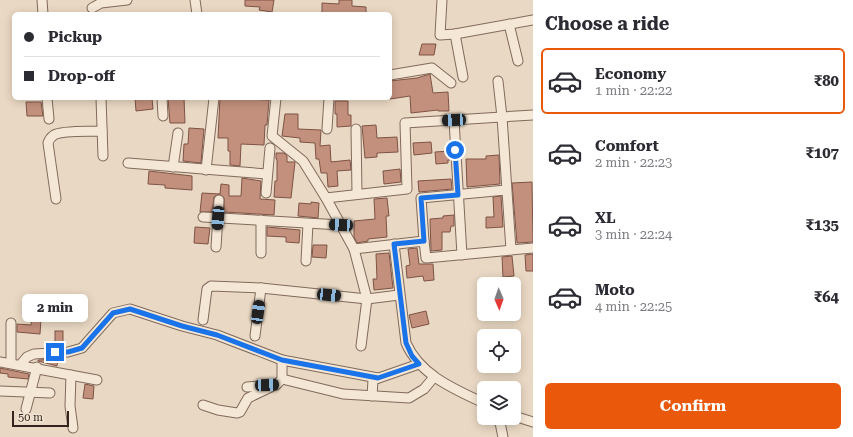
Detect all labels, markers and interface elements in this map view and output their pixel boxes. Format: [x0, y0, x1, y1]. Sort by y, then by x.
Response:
text: Choose a ride [545, 13, 669, 34]
text: Pickup [48, 28, 102, 46]
icon: car [547, 63, 583, 99]
text: Economy [595, 65, 666, 83]
text: Drop-off [48, 67, 115, 85]
text: ₹80 [814, 72, 839, 90]
text: 1 min · 22:22 [595, 83, 672, 98]
car [442, 113, 466, 127]
icon: car [547, 135, 583, 171]
text: Comfort [595, 137, 659, 155]
route start [446, 141, 464, 159]
text: ₹107 [805, 144, 839, 162]
text: 2 min · 22:23 [595, 155, 672, 170]
car [211, 206, 225, 230]
icon: car [547, 207, 583, 243]
text: XL [595, 209, 616, 227]
text: ₹135 [805, 216, 839, 234]
car [329, 218, 353, 232]
text: 3 min · 22:24 [595, 227, 672, 242]
north arrow [477, 277, 521, 321]
map controls [477, 277, 521, 425]
icon: car [547, 279, 583, 315]
text: Moto [595, 281, 635, 299]
car [316, 288, 342, 302]
text: ₹64 [814, 288, 839, 306]
callout: 2 min [22, 294, 88, 322]
car [250, 299, 266, 325]
text: 4 min · 22:25 [595, 299, 672, 314]
text: 2 min [37, 300, 73, 315]
button: locate [477, 329, 521, 373]
route end [46, 343, 64, 361]
car [255, 379, 279, 391]
button: layers [477, 381, 521, 425]
button: Confirm [545, 383, 841, 429]
scale bar [12, 409, 69, 428]
text: 50 m [18, 411, 43, 424]

